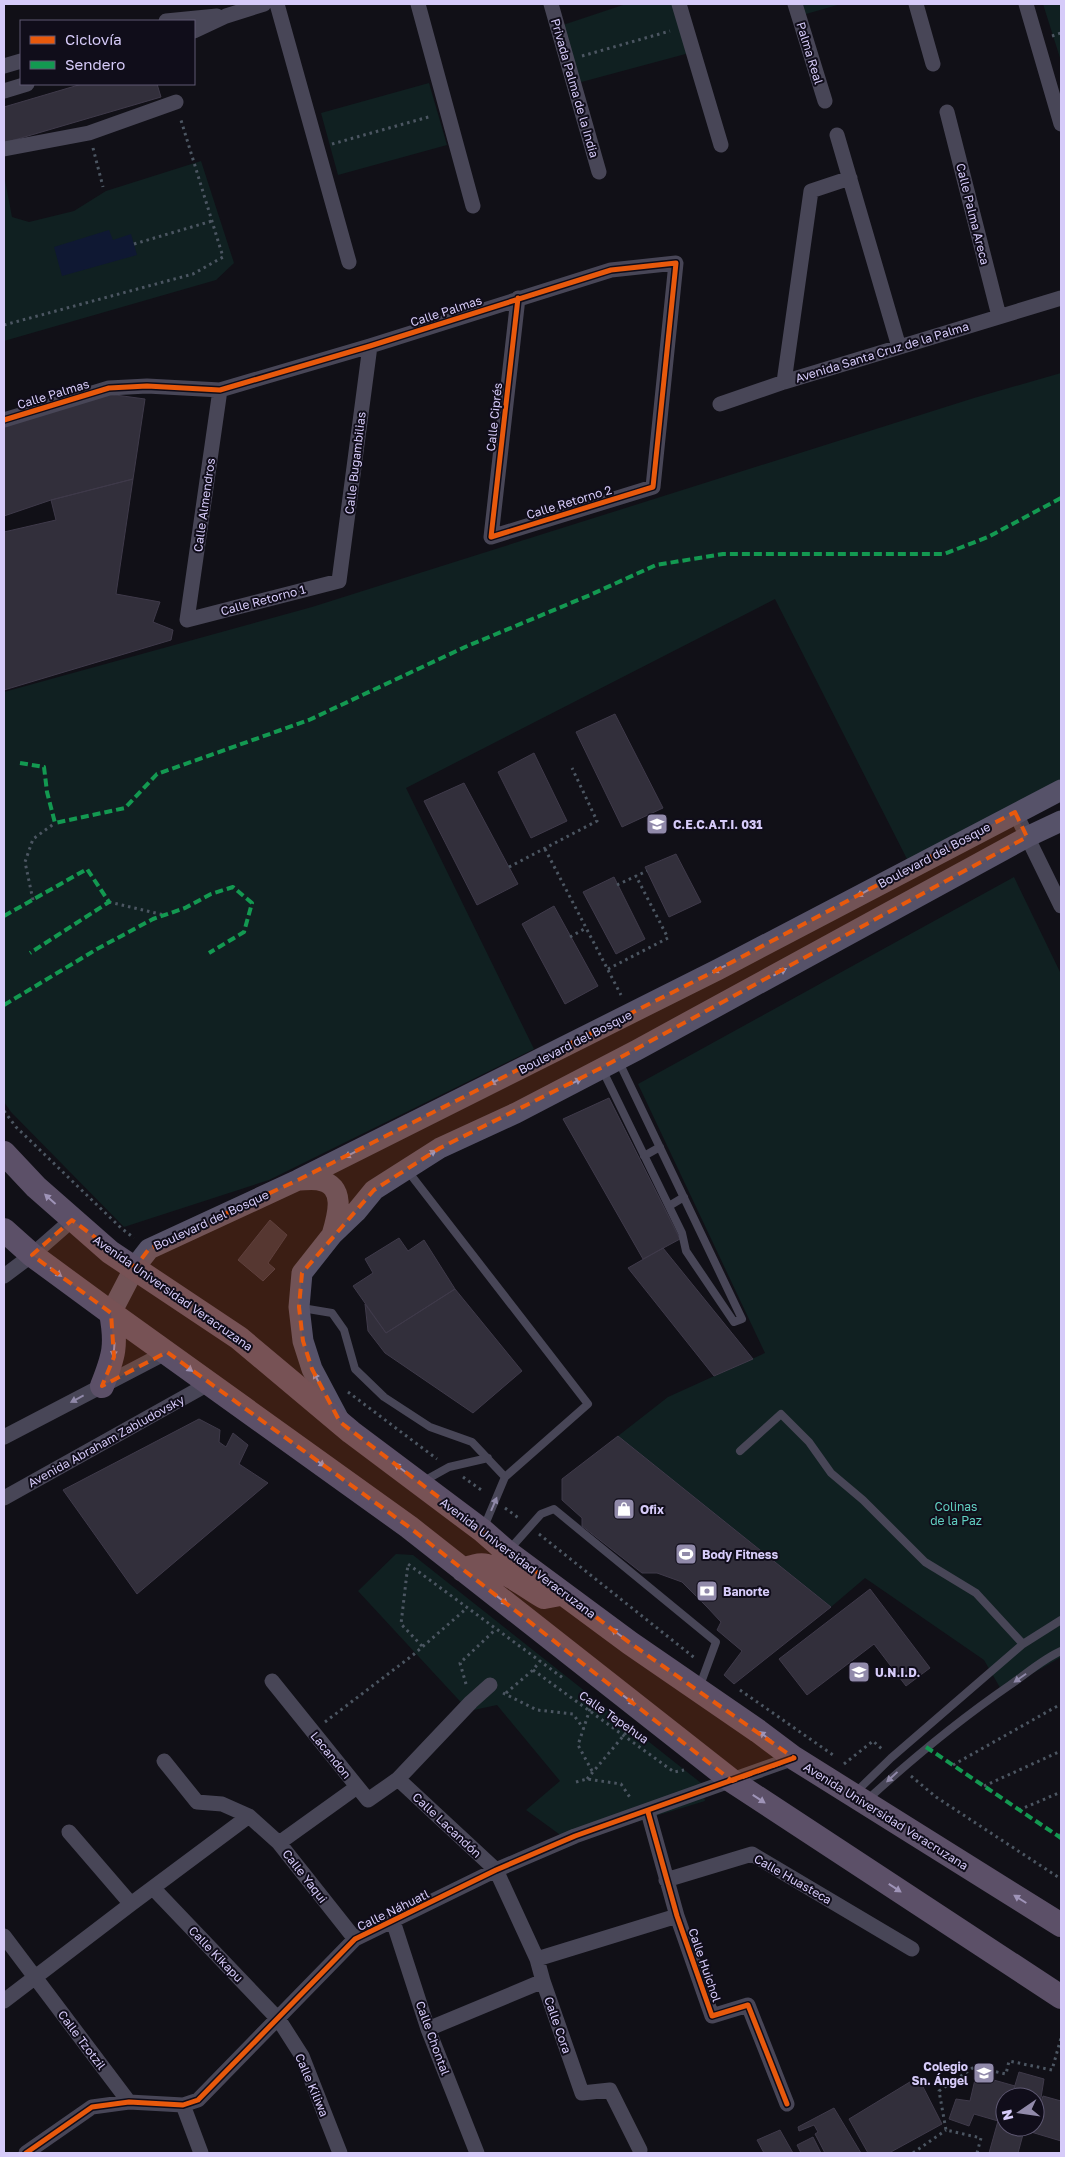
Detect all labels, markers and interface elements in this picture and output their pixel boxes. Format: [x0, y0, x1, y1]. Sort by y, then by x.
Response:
street label: Privada Palma de la India [548, 17, 602, 159]
legend [20, 20, 195, 85]
street label: Palma Real [793, 20, 827, 86]
text: Ciclovía [65, 30, 122, 48]
text: Sendero [65, 55, 125, 73]
street label: Calle Palma Areca [953, 162, 993, 266]
street label: Calle Palmas [408, 292, 484, 330]
street label: Avenida Santa Cruz de la Palma [793, 318, 971, 386]
street label: Calle Palmas [15, 376, 91, 412]
street label: Calle Ciprés [483, 382, 505, 452]
street label: Calle Bugambilias [341, 411, 369, 515]
street label: Calle Almendros [190, 457, 218, 553]
street label: Calle Retorno 2 [524, 482, 614, 522]
street label: Calle Retorno 1 [219, 581, 307, 619]
school or university icon: C.E.C.A.T.I. 031 [645, 812, 669, 836]
place label: C.E.C.A.T.I. 031 [673, 817, 762, 832]
street label: Boulevard del Bosque [875, 819, 993, 891]
one-way arrow [856, 889, 870, 897]
one-way arrow [712, 965, 727, 973]
one-way arrow [772, 968, 787, 976]
street label: Boulevard del Bosque [516, 1007, 634, 1077]
one-way arrow [489, 1077, 503, 1085]
one-way arrow [568, 1078, 582, 1086]
one-way arrow [343, 1150, 358, 1158]
one-way arrow [423, 1150, 436, 1159]
street label: Boulevard del Bosque [151, 1187, 271, 1253]
one-way arrow [44, 1193, 56, 1205]
street label: Avenida Universidad Veracruzana [90, 1232, 256, 1354]
one-way arrow [49, 1266, 62, 1277]
one-way arrow [110, 1342, 118, 1358]
one-way arrow [180, 1362, 193, 1373]
one-way arrow [313, 1372, 321, 1386]
street label: Avenida Abraham Zabludovsky [25, 1392, 187, 1490]
one-way arrow [70, 1395, 84, 1403]
one-way arrow [312, 1457, 325, 1467]
one-way arrow [394, 1463, 407, 1473]
street label: Avenida Universidad Veracruzana [437, 1494, 599, 1622]
one-way arrow [490, 1496, 498, 1511]
shop icon: Ofix [612, 1497, 636, 1521]
park label: Colinas de la Paz [930, 1499, 982, 1528]
place label: Ofix [640, 1502, 664, 1517]
sports icon: Body Fitness [674, 1542, 698, 1566]
place label: Body Fitness [702, 1547, 779, 1562]
bank icon: Banorte [695, 1579, 719, 1603]
place label: Banorte [723, 1584, 770, 1599]
one-way arrow [495, 1594, 508, 1605]
one-way arrow [611, 1628, 624, 1639]
school or university icon: U.N.I.D. [847, 1660, 871, 1684]
place label: U.N.I.D. [875, 1665, 921, 1680]
one-way arrow [1014, 1673, 1027, 1683]
street label: Calle Tepehua [576, 1687, 652, 1747]
one-way arrow [623, 1695, 636, 1706]
street label: Lacandon [307, 1728, 355, 1782]
one-way arrow [758, 1731, 772, 1741]
street label: Avenida Universidad Veracruzana [801, 1759, 971, 1873]
one-way arrow [887, 1771, 899, 1783]
street label: Calle Lacandón [409, 1789, 485, 1861]
one-way arrow [752, 1794, 765, 1803]
street label: Calle Yaqui [279, 1846, 331, 1906]
street label: Calle Huasteca [752, 1851, 834, 1907]
one-way arrow [888, 1883, 901, 1892]
street label: Calle Náhuatl [355, 1886, 432, 1934]
one-way arrow [1013, 1894, 1026, 1904]
street label: Calle Kikapu [186, 1923, 246, 1985]
street label: Calle Huichol [685, 1926, 725, 2004]
street label: Calle Cora [541, 1995, 575, 2055]
street label: Calle Chontal [413, 1999, 453, 2077]
street label: Calle Tzotzil [55, 2007, 109, 2073]
street label: Calle Kiliwa [292, 2051, 332, 2119]
place label: Colegio Sn. Ángel [912, 2059, 968, 2088]
school or university icon: Colegio Sn. Ángel [972, 2061, 996, 2085]
north arrow [995, 2087, 1045, 2137]
text: N [997, 2108, 1016, 2122]

